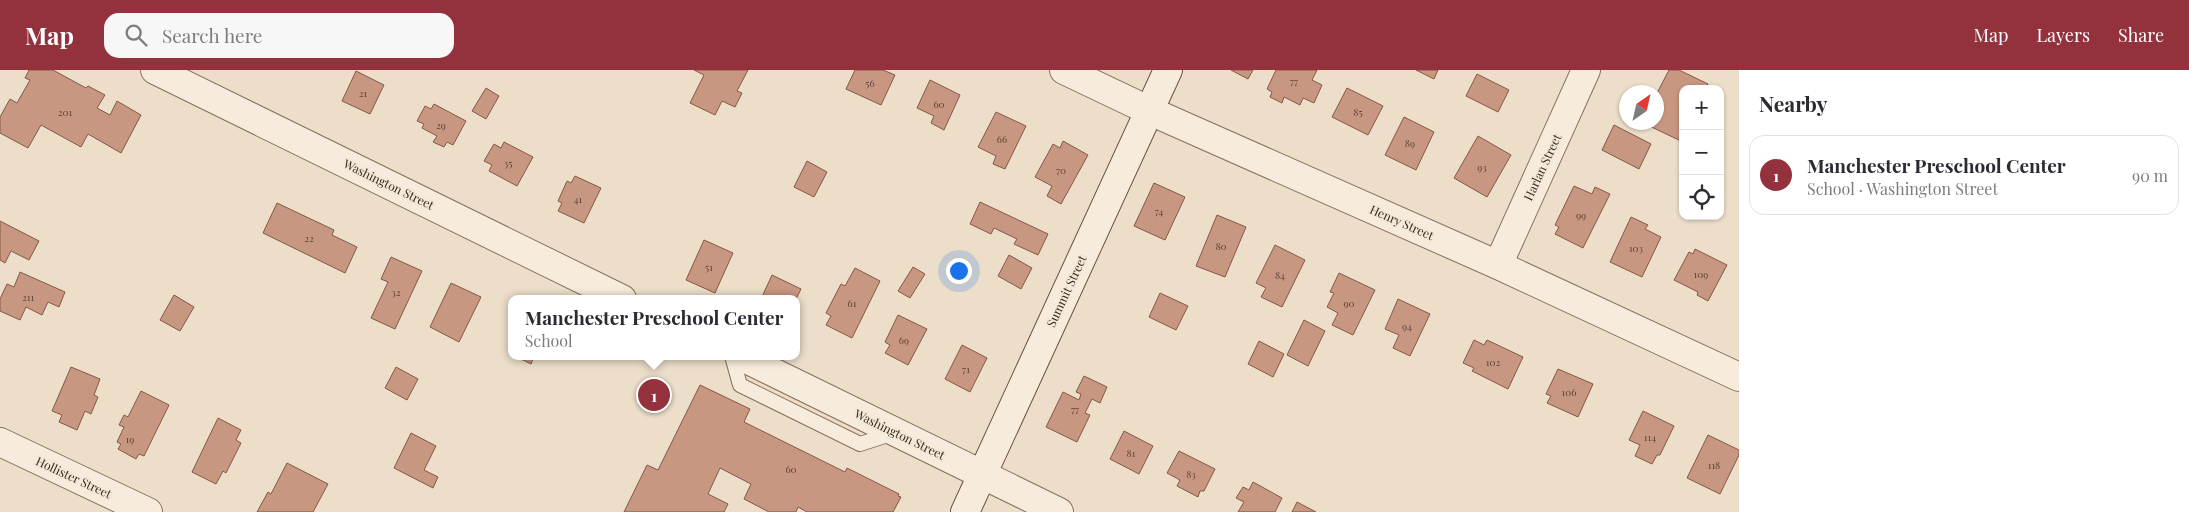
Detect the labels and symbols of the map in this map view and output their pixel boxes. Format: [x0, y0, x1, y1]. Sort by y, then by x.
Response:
house number: 77 [1290, 74, 1298, 88]
house number: 56 [865, 76, 875, 90]
north arrow [1619, 85, 1664, 130]
house number: 21 [359, 86, 368, 100]
house number: 60 [933, 97, 945, 111]
house number: 201 [58, 105, 73, 119]
house number: 85 [1353, 105, 1363, 119]
house number: 29 [436, 118, 446, 132]
street label: Harlan Street [1520, 130, 1565, 203]
house number: 66 [997, 132, 1007, 146]
house number: 89 [1405, 136, 1415, 150]
street label: Washington Street [340, 155, 438, 213]
house number: 35 [504, 156, 512, 170]
house number: 93 [1477, 160, 1487, 174]
house number: 70 [1056, 163, 1066, 177]
house number: 41 [574, 192, 583, 206]
street label: Henry Street [1368, 201, 1437, 244]
house number: 74 [1155, 204, 1163, 218]
house number: 99 [1576, 208, 1586, 222]
house number: 22 [304, 231, 314, 245]
house number: 80 [1215, 239, 1227, 253]
house number: 103 [1629, 241, 1644, 255]
street label: Summit Street [1042, 252, 1090, 330]
your location [946, 258, 972, 284]
house number: 51 [705, 260, 713, 274]
house number: 109 [1694, 267, 1708, 281]
house number: 84 [1275, 268, 1285, 282]
house number: 32 [391, 285, 401, 299]
house number: 211 [22, 290, 34, 304]
house number: 61 [848, 296, 857, 310]
house number: 90 [1343, 296, 1355, 310]
house number: 94 [1402, 319, 1412, 333]
house number: 69 [899, 333, 909, 347]
house number: 102 [1486, 355, 1500, 369]
house number: 71 [962, 362, 970, 376]
pin: 1 [638, 376, 670, 414]
house number: 106 [1562, 385, 1576, 399]
house number: 77 [1071, 402, 1079, 416]
street label: Washington Street [851, 405, 949, 463]
house number: 114 [1644, 430, 1656, 444]
house number: 19 [126, 432, 134, 446]
house number: 81 [1127, 446, 1136, 460]
street label: Hollister Street [34, 452, 115, 502]
house number: 118 [1708, 458, 1720, 472]
house number: 60 [785, 462, 797, 476]
house number: 83 [1186, 467, 1196, 481]

